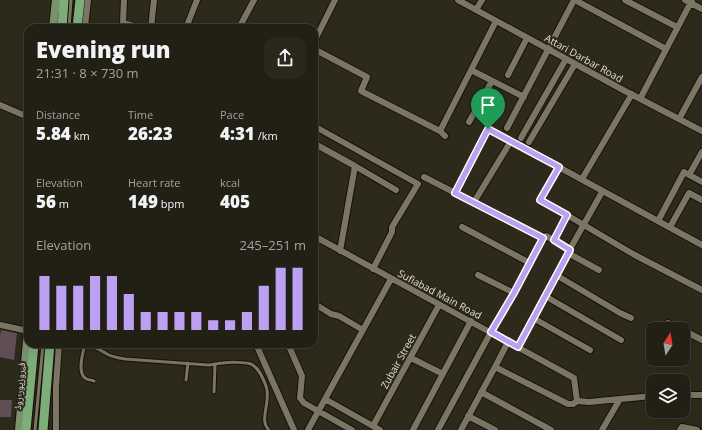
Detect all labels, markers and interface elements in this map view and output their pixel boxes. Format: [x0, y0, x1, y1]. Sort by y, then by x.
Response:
street label: Attari Darbar Road [542, 31, 626, 85]
text: Evening run [36, 34, 171, 64]
button: share [264, 37, 306, 79]
text: 21:31 · 8 × 730 m [36, 64, 139, 82]
pin [471, 88, 505, 129]
icon: arrive [477, 94, 499, 116]
text: Distance [36, 107, 80, 122]
text: Time [128, 107, 153, 122]
text: Pace [220, 107, 244, 122]
text: 5.84 [36, 122, 71, 145]
text: 26:23 [128, 122, 173, 145]
text: 4:31 [220, 122, 255, 145]
text: km [71, 128, 90, 143]
text: /km [255, 128, 278, 143]
text: Elevation [36, 175, 83, 190]
text: Heart rate [128, 175, 180, 190]
text: kcal [220, 175, 240, 190]
text: 56 [36, 190, 56, 213]
text: 149 [128, 190, 158, 213]
text: 405 [220, 190, 250, 213]
text: m [56, 196, 69, 211]
text: bpm [158, 196, 184, 211]
text: Elevation [36, 236, 91, 254]
text: 245–251 m [239, 236, 306, 254]
street label: Sufiabad Main Road [396, 266, 484, 322]
north arrow [646, 322, 690, 366]
map controls [646, 322, 690, 418]
street label: Zubair Street [377, 331, 419, 391]
street label: فیروزپور روڈ [10, 362, 28, 410]
button: layers [646, 374, 690, 418]

